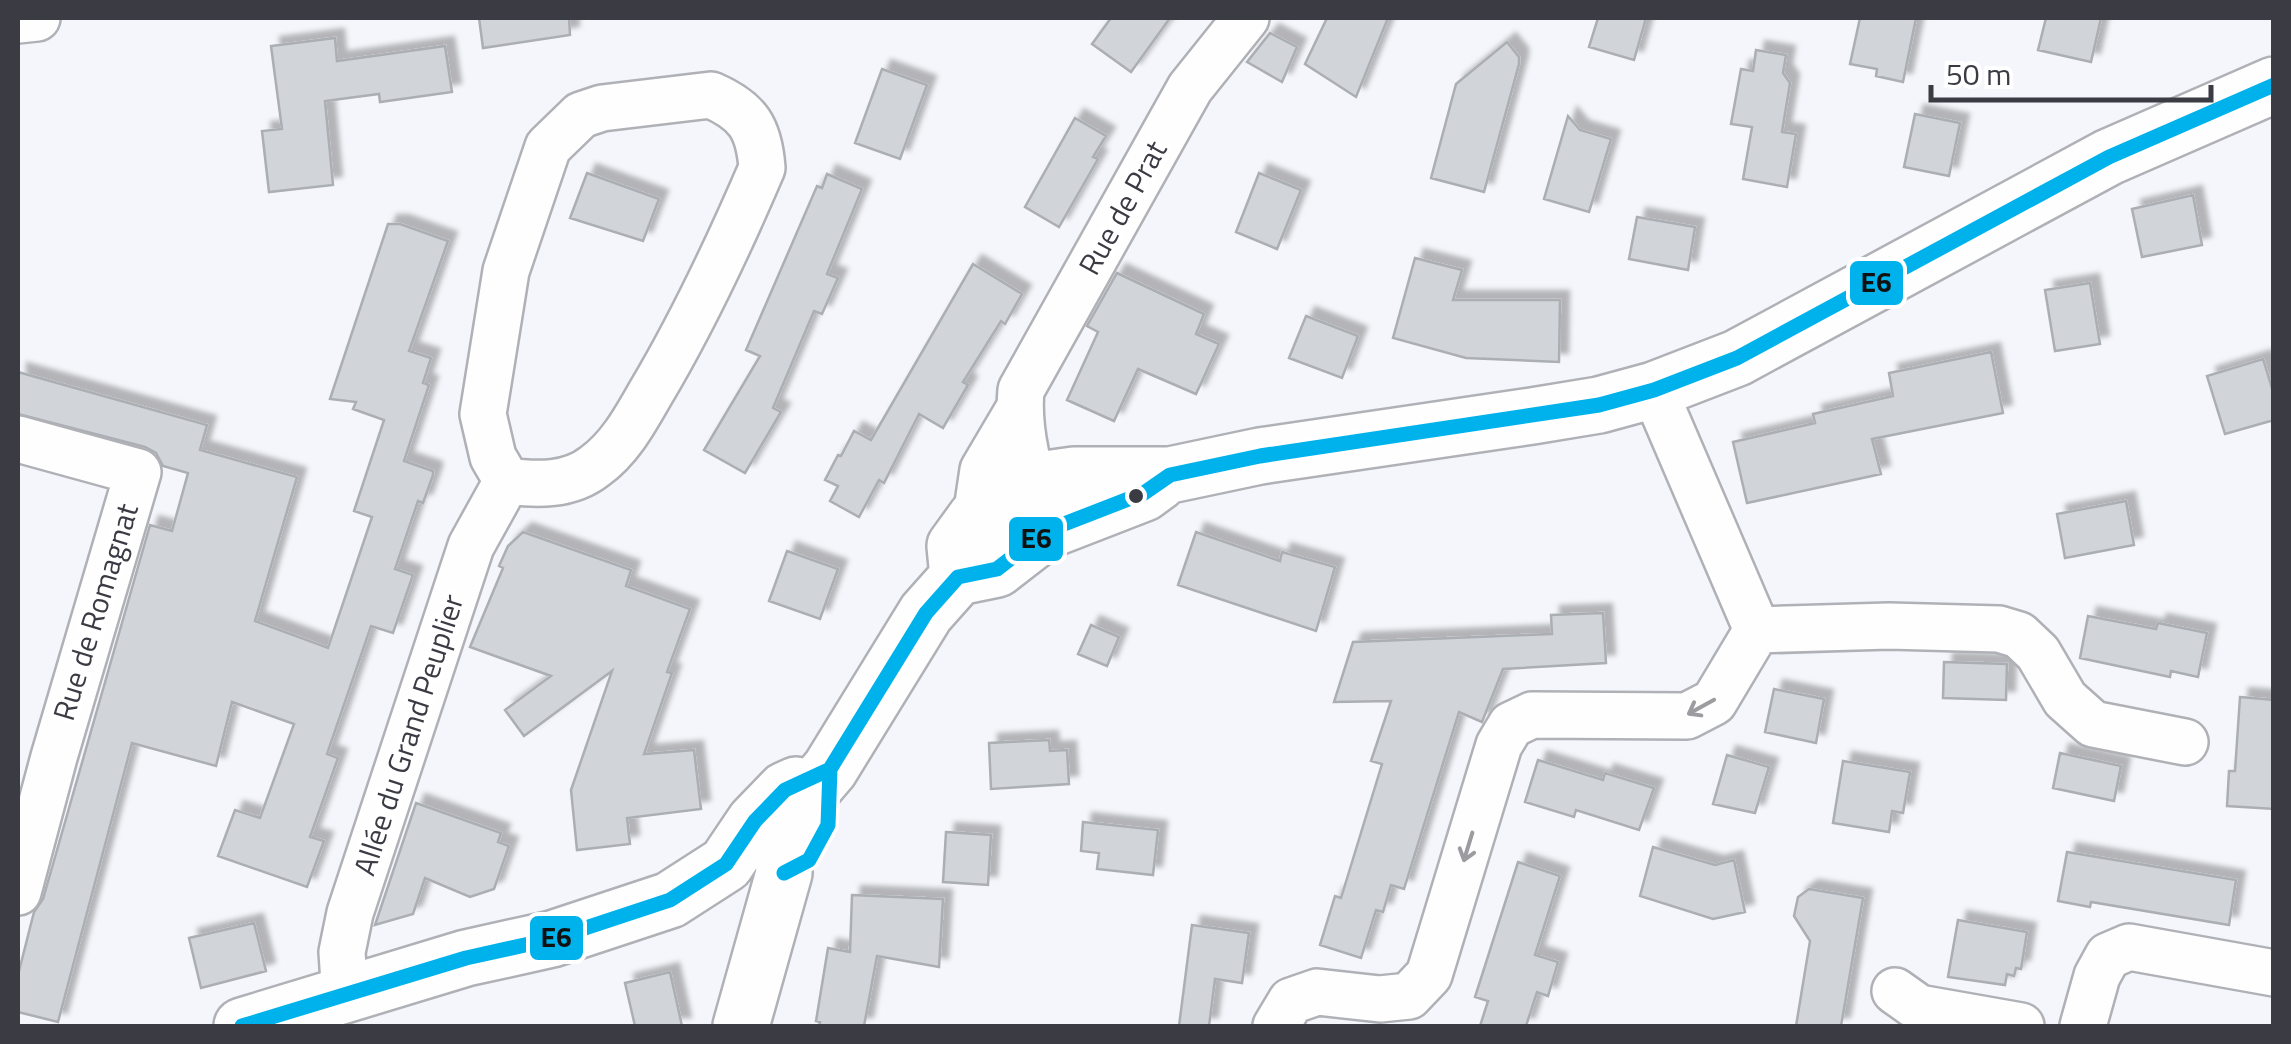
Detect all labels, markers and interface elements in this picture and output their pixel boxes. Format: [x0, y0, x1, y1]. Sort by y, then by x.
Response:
scale bar [1931, 40, 2211, 102]
text: 50 m [1946, 51, 2011, 97]
street label: Rue de Prat [1066, 131, 1178, 283]
line badge: E6 [1848, 259, 1905, 307]
text: E6 [1860, 260, 1892, 303]
unlabelled marker [1126, 486, 1146, 506]
street label: Rue de Romagnat [40, 497, 150, 726]
line badge: E6 [1007, 515, 1065, 563]
text: E6 [1020, 516, 1052, 559]
street label: Allée du Grand Peuplier [341, 588, 475, 881]
one-way arrow [1687, 698, 1716, 718]
one-way arrow [1458, 831, 1476, 862]
line badge: E6 [528, 914, 585, 962]
text: E6 [540, 915, 572, 958]

